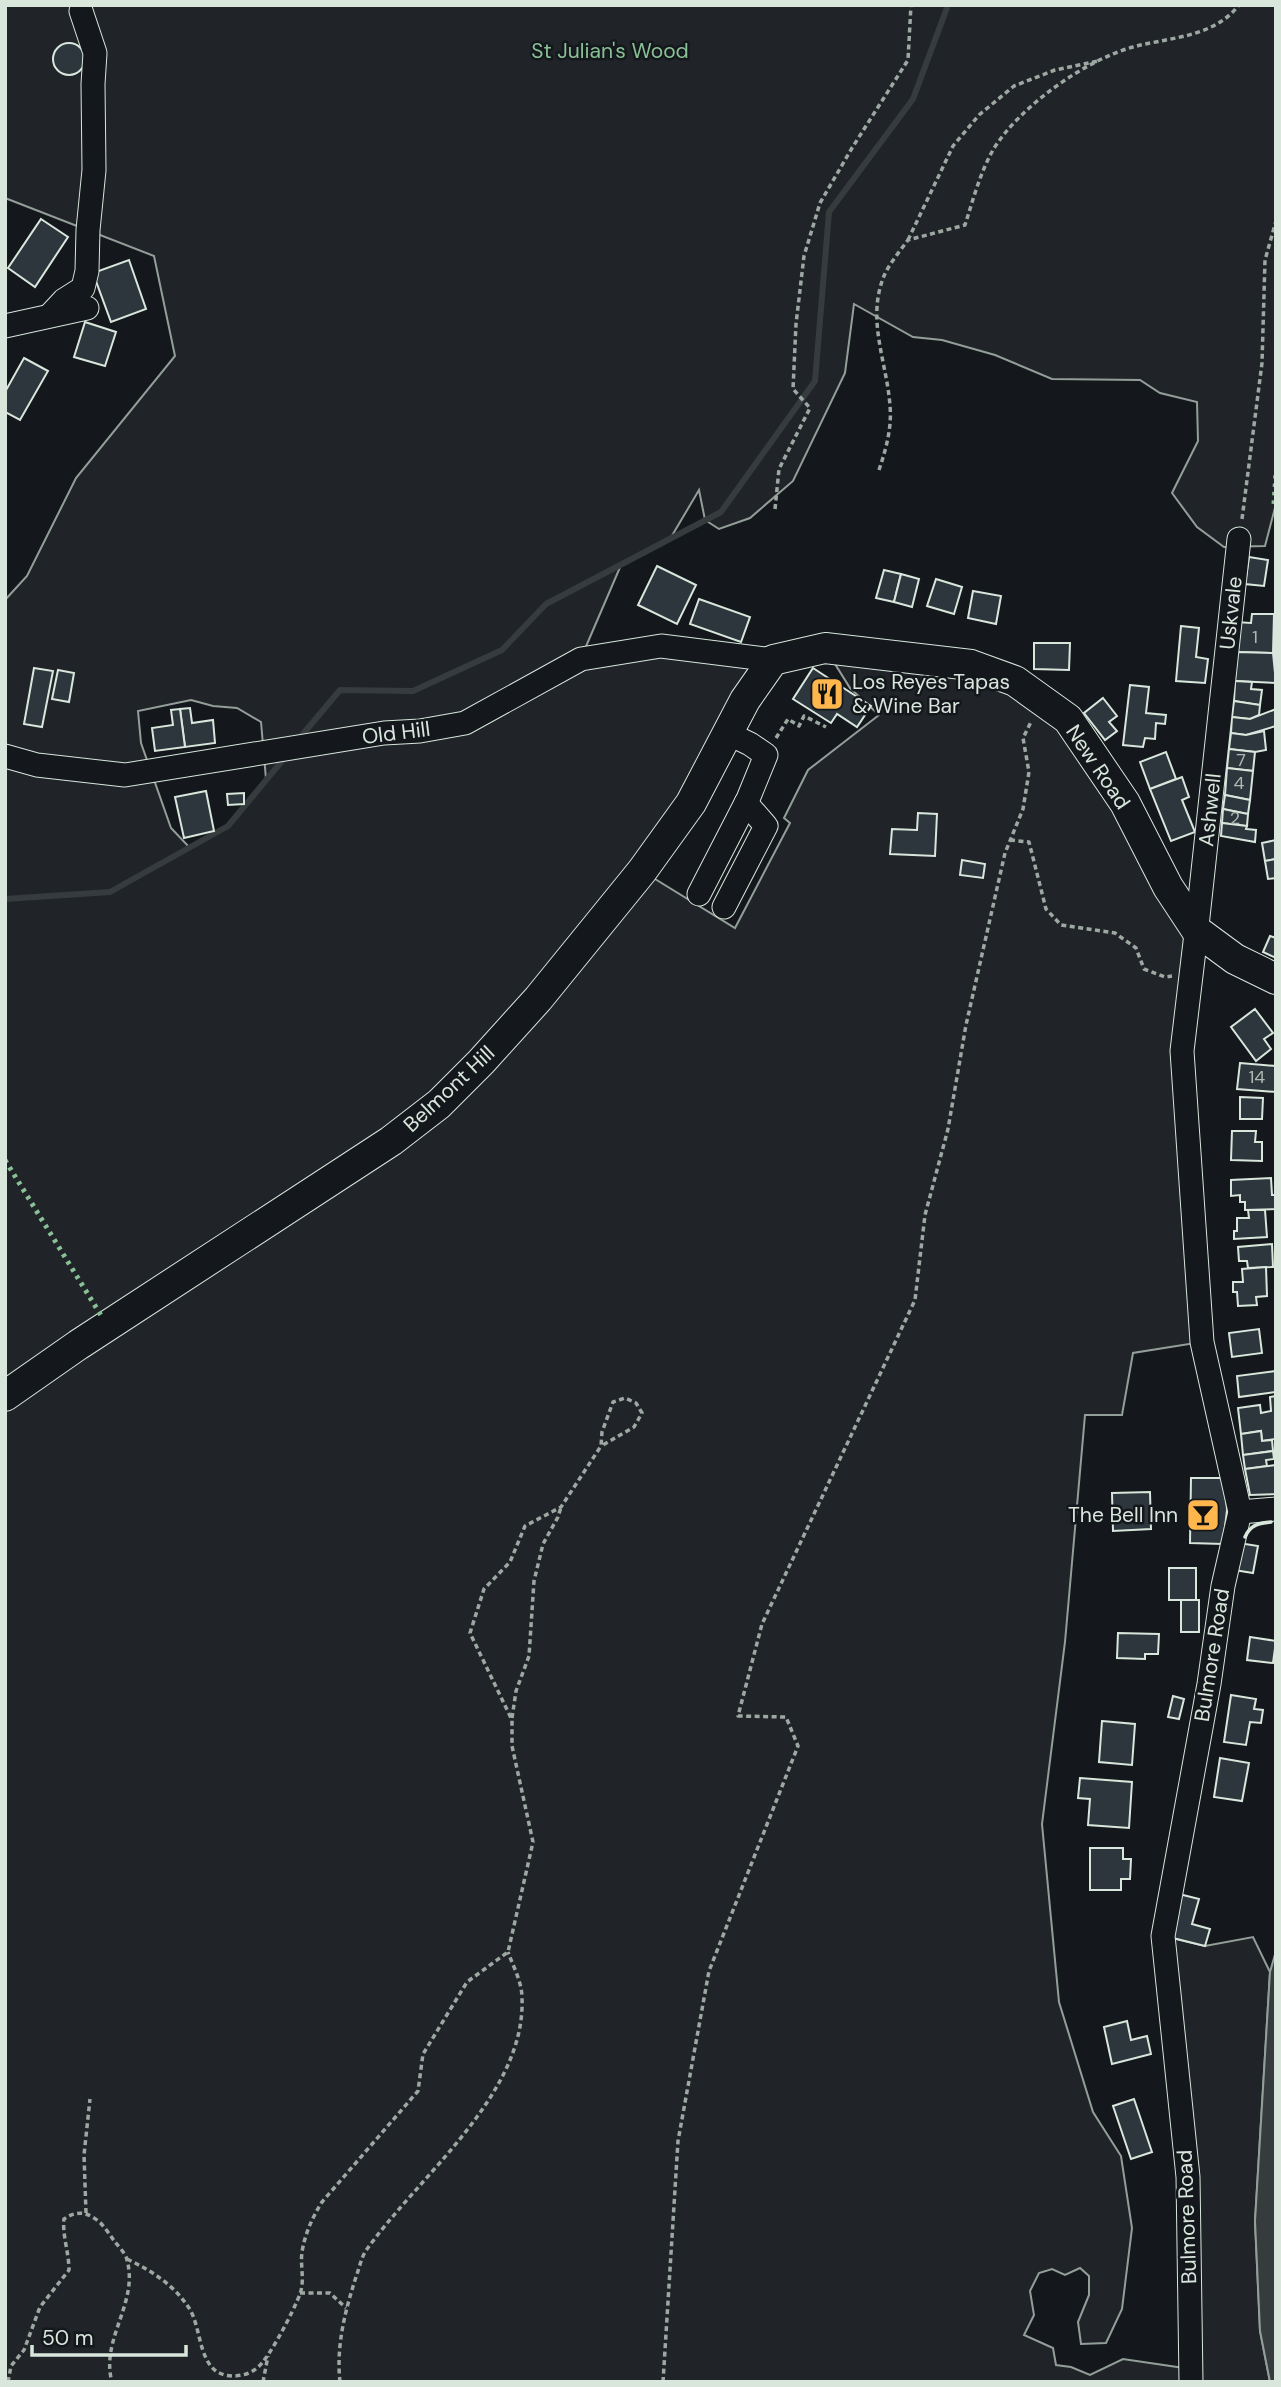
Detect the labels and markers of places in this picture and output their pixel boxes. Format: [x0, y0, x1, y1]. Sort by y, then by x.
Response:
place label: Los Reyes Tapas & Wine Bar [852, 668, 1010, 720]
restaurant icon: Los Reyes Tapas & Wine Bar [808, 675, 846, 713]
bar icon: The Bell Inn [1184, 1496, 1222, 1534]
place label: The Bell Inn [1068, 1501, 1178, 1529]

